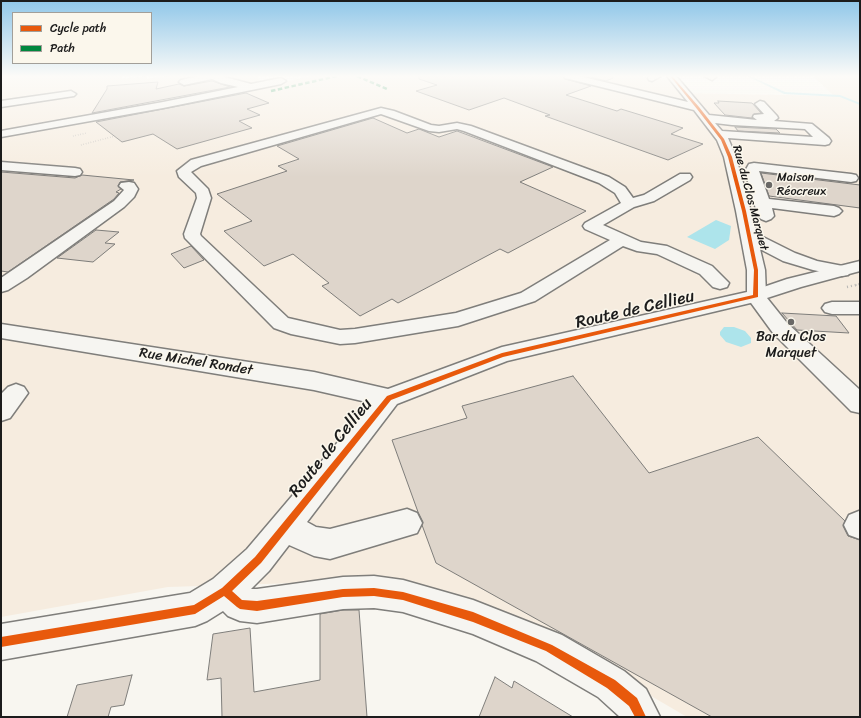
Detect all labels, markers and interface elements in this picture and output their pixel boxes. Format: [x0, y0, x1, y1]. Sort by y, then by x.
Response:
legend [12, 12, 152, 64]
text: Cycle path [50, 17, 106, 39]
text: Path [50, 37, 75, 59]
street label: Rue du Clos Marquet [729, 144, 771, 252]
place label: Maison Réocreux [777, 171, 826, 199]
marker: Maison Réocreux [764, 180, 774, 190]
street label: Route de Cellieu [574, 286, 696, 334]
marker: Bar du Clos Marquet [786, 317, 796, 327]
place label: Bar du Clos Marquet [756, 329, 826, 362]
street label: Rue Michel Rondet [138, 345, 254, 379]
street label: Route de Cellieu [285, 394, 377, 502]

